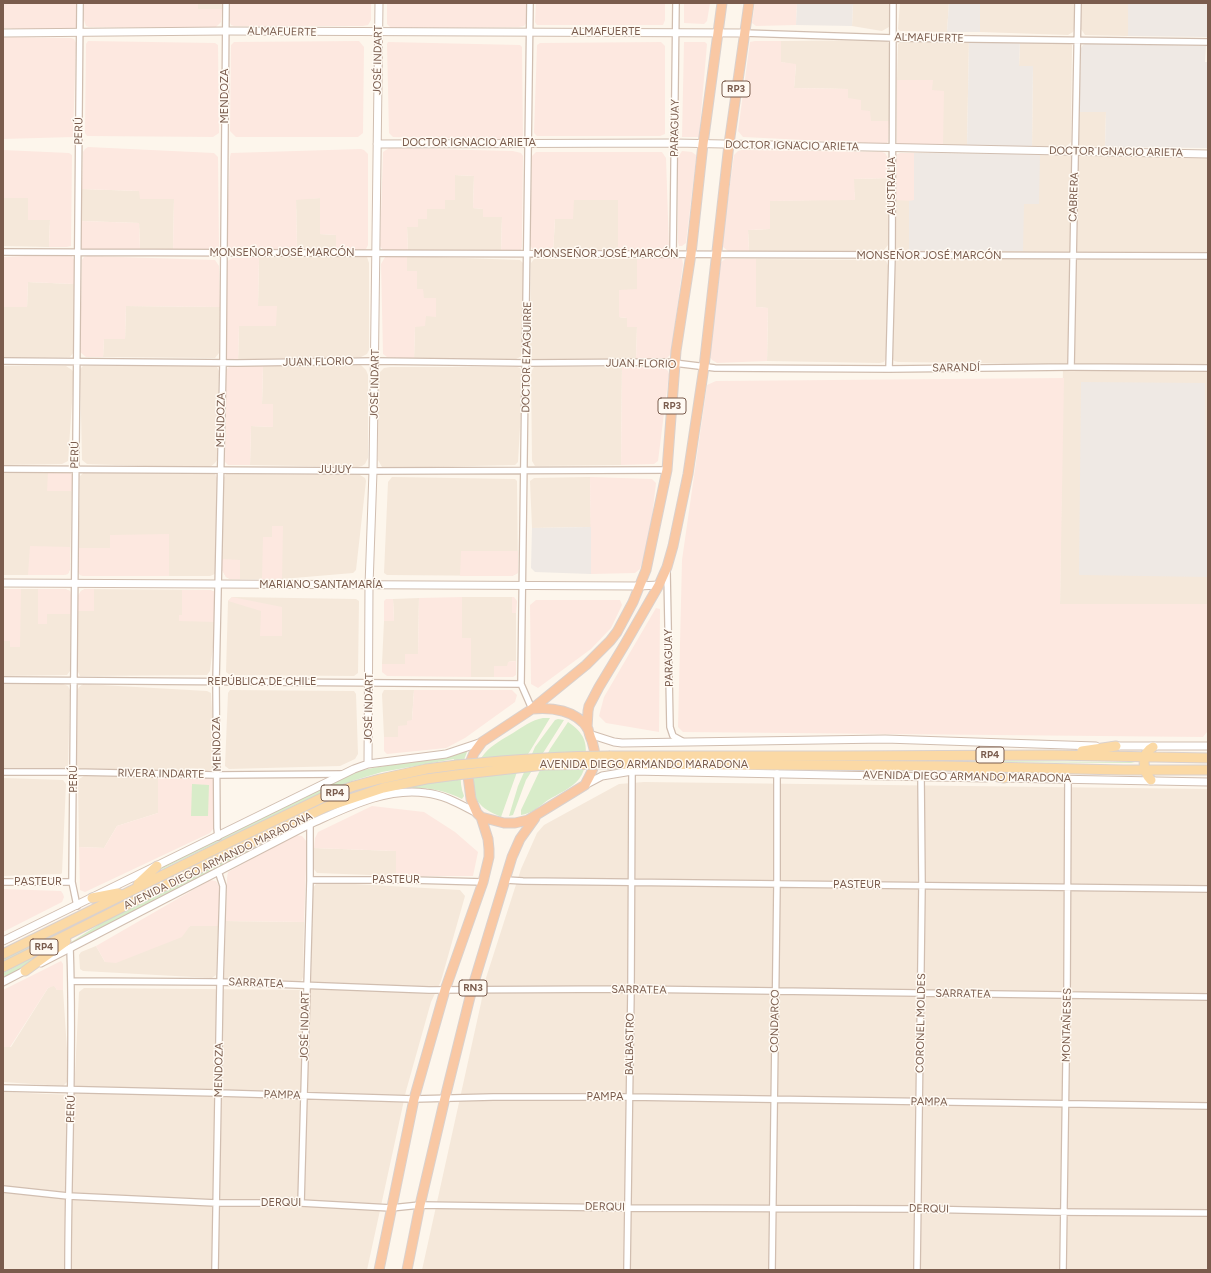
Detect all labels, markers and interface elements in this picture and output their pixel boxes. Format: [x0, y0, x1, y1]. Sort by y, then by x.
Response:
street label: ALMAFUERTE [247, 25, 317, 39]
street label: JOSÉ INDART [371, 25, 385, 95]
street label: ALMAFUERTE [571, 25, 641, 39]
street label: ALMAFUERTE [894, 31, 964, 45]
street label: MENDOZA [218, 69, 232, 123]
road number: RP3 [722, 81, 750, 97]
street label: PARAGUAY [668, 99, 682, 157]
street label: PERÚ [72, 117, 86, 145]
street label: DOCTOR IGNACIO ARIETA [402, 136, 536, 150]
street label: DOCTOR IGNACIO ARIETA [725, 138, 859, 154]
street label: DOCTOR IGNACIO ARIETA [1049, 144, 1183, 160]
street label: AUSTRALIA [885, 157, 899, 215]
street label: CABRERA [1067, 172, 1081, 222]
street label: MONSEÑOR JOSÉ MARCÓN [209, 246, 355, 260]
street label: MONSEÑOR JOSÉ MARCÓN [533, 247, 679, 261]
street label: MONSEÑOR JOSÉ MARCÓN [856, 249, 1002, 263]
street label: DOCTOR EIZAGUIRRE [519, 301, 535, 413]
street label: JOSÉ INDART [368, 349, 382, 419]
street label: JUAN FLORIO [283, 355, 353, 369]
street label: JUAN FLORIO [606, 357, 676, 371]
street label: SARANDÍ [932, 361, 980, 375]
street label: MENDOZA [214, 392, 228, 448]
road number: RP3 [658, 398, 686, 414]
street label: PERÚ [68, 441, 82, 469]
street label: JUJUY [318, 463, 352, 477]
street label: MARIANO SANTAMARÍA [259, 578, 383, 592]
street label: PARAGUAY [662, 629, 676, 687]
street label: JOSÉ INDART [362, 673, 376, 743]
street label: REPÚBLICA DE CHILE [207, 675, 317, 689]
street label: MENDOZA [210, 716, 224, 772]
road number: RP4 [976, 747, 1004, 763]
street label: AVENIDA DIEGO ARMANDO MARADONA [540, 758, 748, 772]
street label: PERÚ [67, 765, 81, 793]
street label: RIVERA INDARTE [117, 767, 205, 781]
street label: AVENIDA DIEGO ARMANDO MARADONA [863, 769, 1071, 785]
road number: RP4 [321, 785, 349, 801]
street label: AVENIDA DIEGO ARMANDO MARADONA [121, 809, 315, 913]
street label: PASTEUR [372, 873, 420, 887]
street label: PASTEUR [14, 875, 62, 889]
street label: PASTEUR [833, 878, 881, 892]
road number: RP4 [30, 939, 58, 955]
street label: CORONEL MOLDES [914, 973, 928, 1073]
street label: SARRATEA [228, 975, 284, 991]
road number: RN3 [459, 980, 487, 996]
street label: SARRATEA [611, 983, 667, 997]
street label: SARRATEA [935, 987, 991, 1001]
street label: MONTAÑESES [1060, 988, 1074, 1062]
street label: CONDARCO [768, 989, 782, 1053]
street label: JOSÉ INDART [298, 991, 312, 1061]
street label: BALBASTRO [623, 1013, 637, 1075]
street label: MENDOZA [212, 1042, 226, 1098]
street label: PAMPA [263, 1088, 301, 1102]
street label: PAMPA [587, 1090, 623, 1104]
street label: PERÚ [64, 1095, 78, 1123]
street label: PAMPA [910, 1095, 948, 1109]
street label: DERQUI [261, 1196, 301, 1210]
street label: DERQUI [585, 1200, 625, 1214]
street label: DERQUI [909, 1202, 949, 1216]

